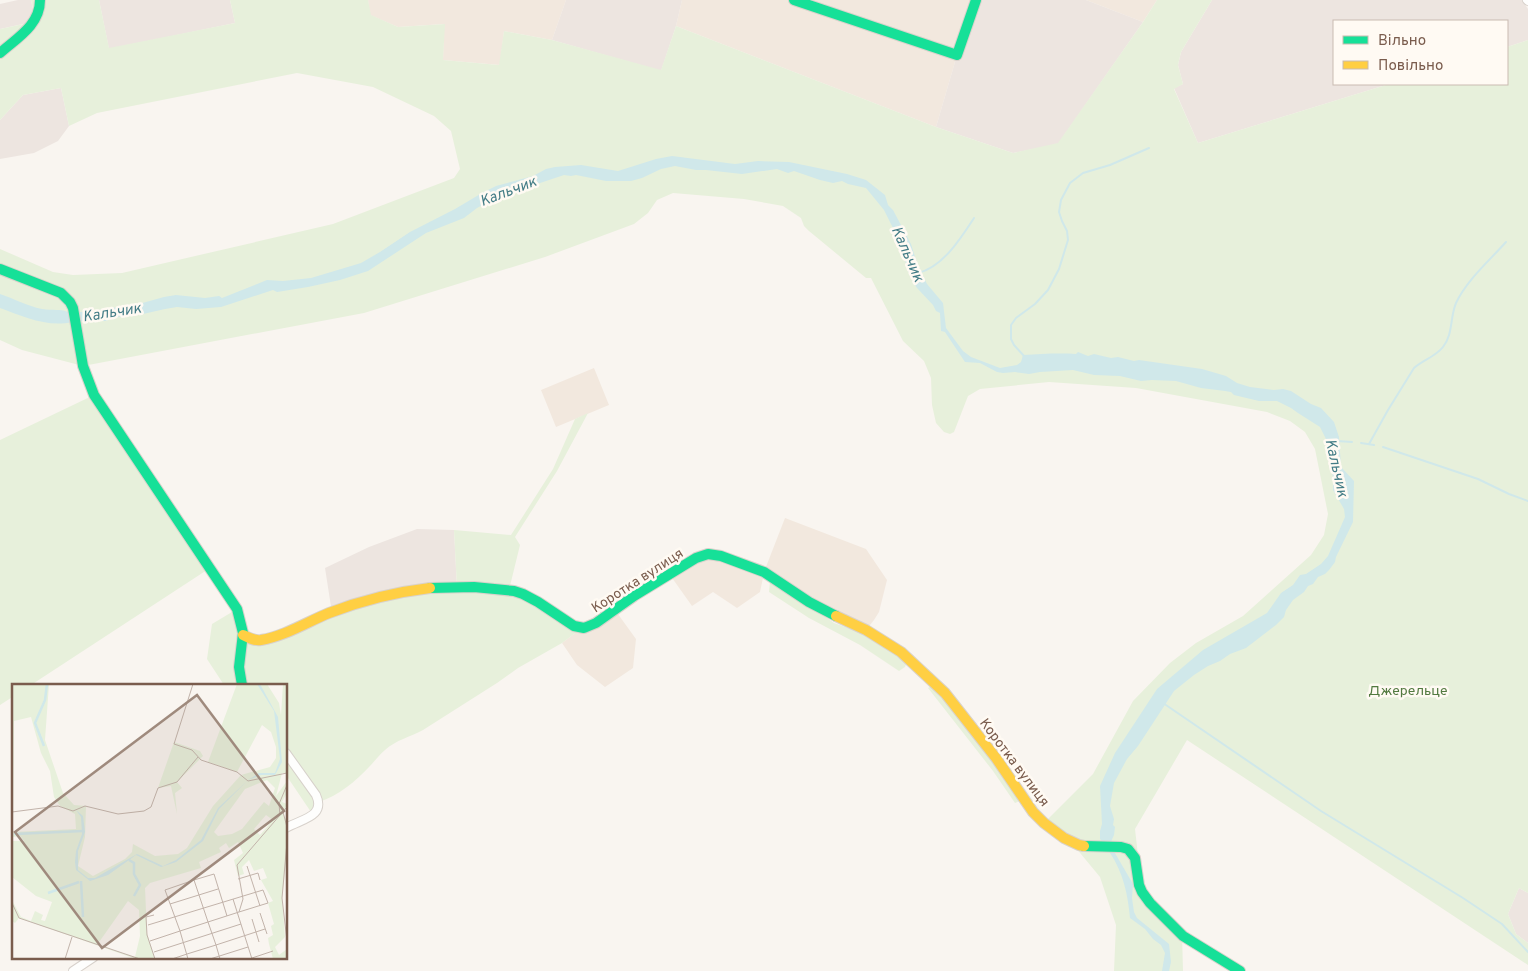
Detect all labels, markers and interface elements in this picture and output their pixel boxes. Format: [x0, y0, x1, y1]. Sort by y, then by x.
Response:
legend [1333, 20, 1508, 85]
text: Вільно [1378, 32, 1426, 51]
text: Повільно [1378, 57, 1443, 76]
water label: Кальчик [478, 173, 540, 212]
water label: Кальчик [886, 224, 928, 286]
water label: Кальчик [82, 299, 143, 327]
water label: Кальчик [1320, 437, 1352, 500]
street label: Коротка вулиця [589, 545, 687, 617]
park label: Джерельце [1368, 683, 1448, 700]
inset map [12, 684, 288, 958]
street label: Коротка вулиця [975, 715, 1052, 810]

